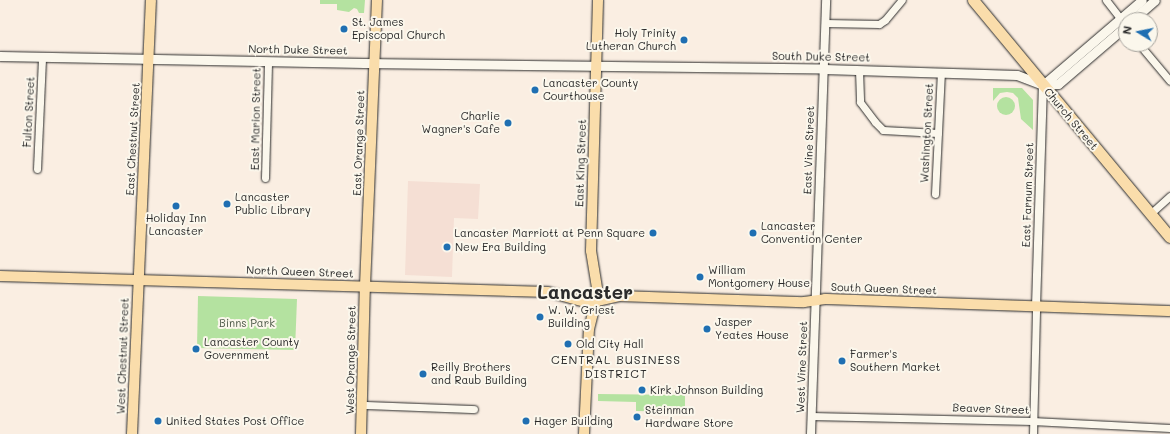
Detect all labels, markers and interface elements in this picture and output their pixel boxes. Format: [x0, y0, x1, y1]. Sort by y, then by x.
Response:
north arrow [1118, 12, 1158, 52]
place label: St. James Episcopal Church [352, 16, 445, 42]
marker: St. James Episcopal Church [339, 24, 349, 34]
text: N [1119, 25, 1135, 35]
place label: Holy Trinity Lutheran Church [586, 27, 676, 53]
marker: Holy Trinity Lutheran Church [679, 35, 689, 45]
street label: North Duke Street [248, 43, 348, 57]
street label: South Duke Street [772, 50, 870, 64]
street label: East Marion Street [249, 68, 263, 170]
street label: Fulton Street [21, 76, 37, 148]
place label: Lancaster County Courthouse [543, 77, 638, 103]
street label: East Chestnut Street [123, 82, 143, 196]
street label: Washington Street [918, 83, 936, 183]
marker: Lancaster County Courthouse [530, 85, 540, 95]
street label: Church Street [1041, 85, 1101, 153]
street label: East Orange Street [351, 90, 367, 196]
street label: East Vine Street [801, 105, 817, 195]
place label: Charlie Wagner's Cafe [422, 110, 500, 136]
marker: Charlie Wagner's Cafe [503, 118, 513, 128]
street label: East King Street [573, 119, 589, 207]
street label: East Farnum Street [1020, 142, 1036, 248]
place label: Lancaster Public Library [235, 191, 311, 217]
marker: Lancaster Public Library [222, 199, 232, 209]
marker: Holiday Inn Lancaster [171, 201, 181, 211]
place label: Holiday Inn Lancaster [146, 212, 206, 238]
place label: Lancaster Convention Center [761, 220, 862, 246]
place label: Lancaster Marriott at Penn Square [454, 226, 645, 240]
marker: Lancaster Marriott at Penn Square [648, 228, 658, 238]
marker: Lancaster Convention Center [748, 228, 758, 238]
place label: New Era Building [455, 240, 546, 254]
marker: New Era Building [442, 242, 452, 252]
street label: North Queen Street [246, 264, 354, 280]
place label: William Montgomery House [708, 264, 810, 290]
marker: William Montgomery House [695, 272, 705, 282]
district label: Lancaster [537, 281, 633, 303]
street label: South Queen Street [831, 281, 937, 297]
street label: West Chestnut Street [114, 297, 132, 415]
place label: W. W. Griest Building [548, 304, 615, 330]
street label: West Orange Street [343, 305, 359, 415]
marker: W. W. Griest Building [535, 312, 545, 322]
park label: Binns Park [219, 316, 275, 330]
place label: Jasper Yeates House [715, 316, 789, 342]
street label: West Vine Street [794, 321, 810, 413]
marker: Jasper Yeates House [702, 324, 712, 334]
place label: Lancaster County Government [204, 336, 299, 362]
place label: Old City Hall [576, 337, 644, 351]
marker: Old City Hall [563, 339, 573, 349]
marker: Lancaster County Government [191, 344, 201, 354]
place label: Farmer's Southern Market [850, 348, 940, 374]
district label: CENTRAL BUSINESS DISTRICT [551, 353, 681, 381]
marker: Farmer's Southern Market [837, 356, 847, 366]
place label: Reilly Brothers and Raub Building [431, 361, 527, 387]
marker: Reilly Brothers and Raub Building [418, 369, 428, 379]
place label: Kirk Johnson Building [650, 383, 763, 397]
marker: Kirk Johnson Building [637, 385, 647, 395]
street label: Beaver Street [952, 401, 1030, 417]
place label: Steinman Hardware Store [645, 404, 733, 430]
marker: Steinman Hardware Store [632, 412, 642, 422]
place label: United States Post Office [166, 414, 304, 428]
place label: Hager Building [534, 414, 613, 428]
marker: United States Post Office [153, 416, 163, 426]
marker: Hager Building [521, 416, 531, 426]

